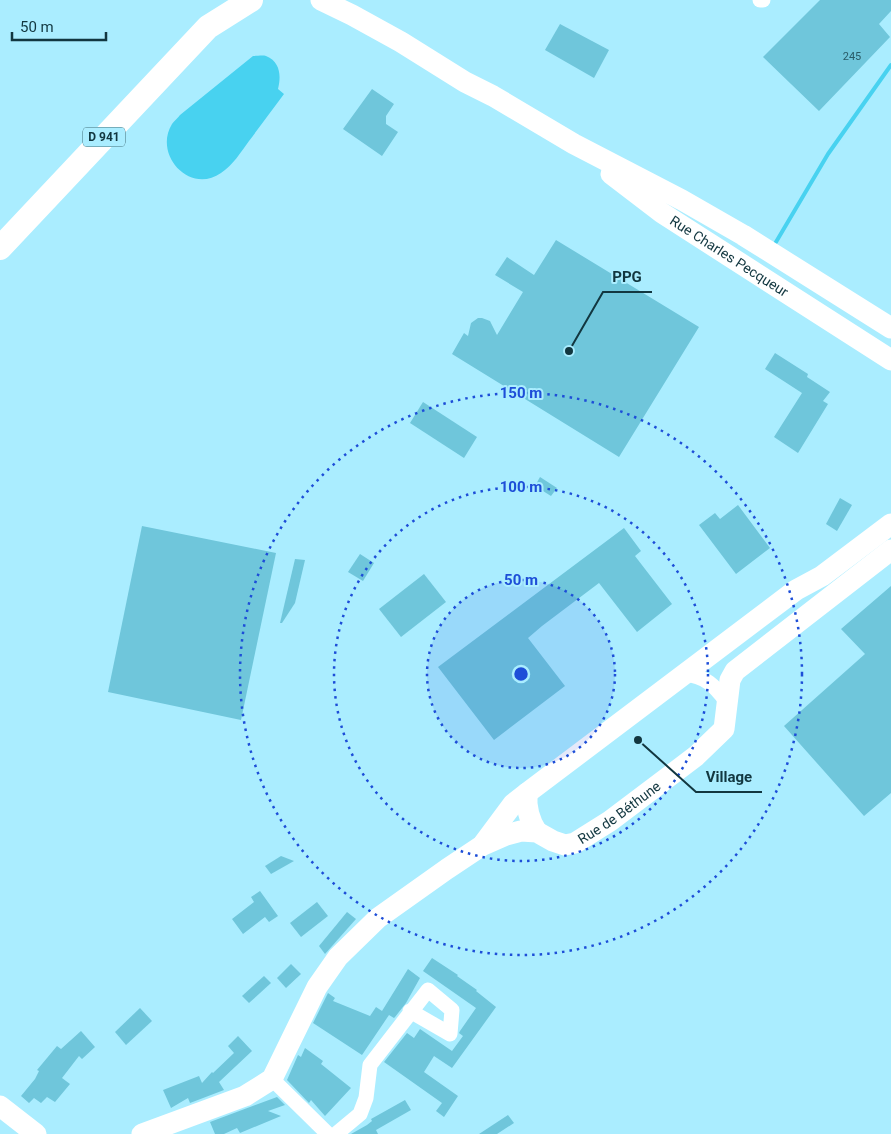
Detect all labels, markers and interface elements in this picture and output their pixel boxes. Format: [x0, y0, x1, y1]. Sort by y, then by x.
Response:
scale bar [12, 10, 106, 42]
text: 50 m [20, 18, 54, 36]
house number: 245 [843, 50, 861, 63]
road number: D 941 [83, 128, 125, 146]
street label: Rue Charles Pecqueur [667, 212, 791, 300]
callout: PPG [603, 262, 652, 292]
text: PPG [612, 268, 642, 286]
text: 150 m [500, 384, 542, 402]
text: 100 m [500, 478, 542, 496]
text: 50 m [504, 571, 538, 589]
centre of rings [512, 665, 530, 683]
callout: Village [696, 762, 762, 792]
text: Village [706, 768, 752, 786]
street label: Rue de Béthune [575, 778, 664, 847]

